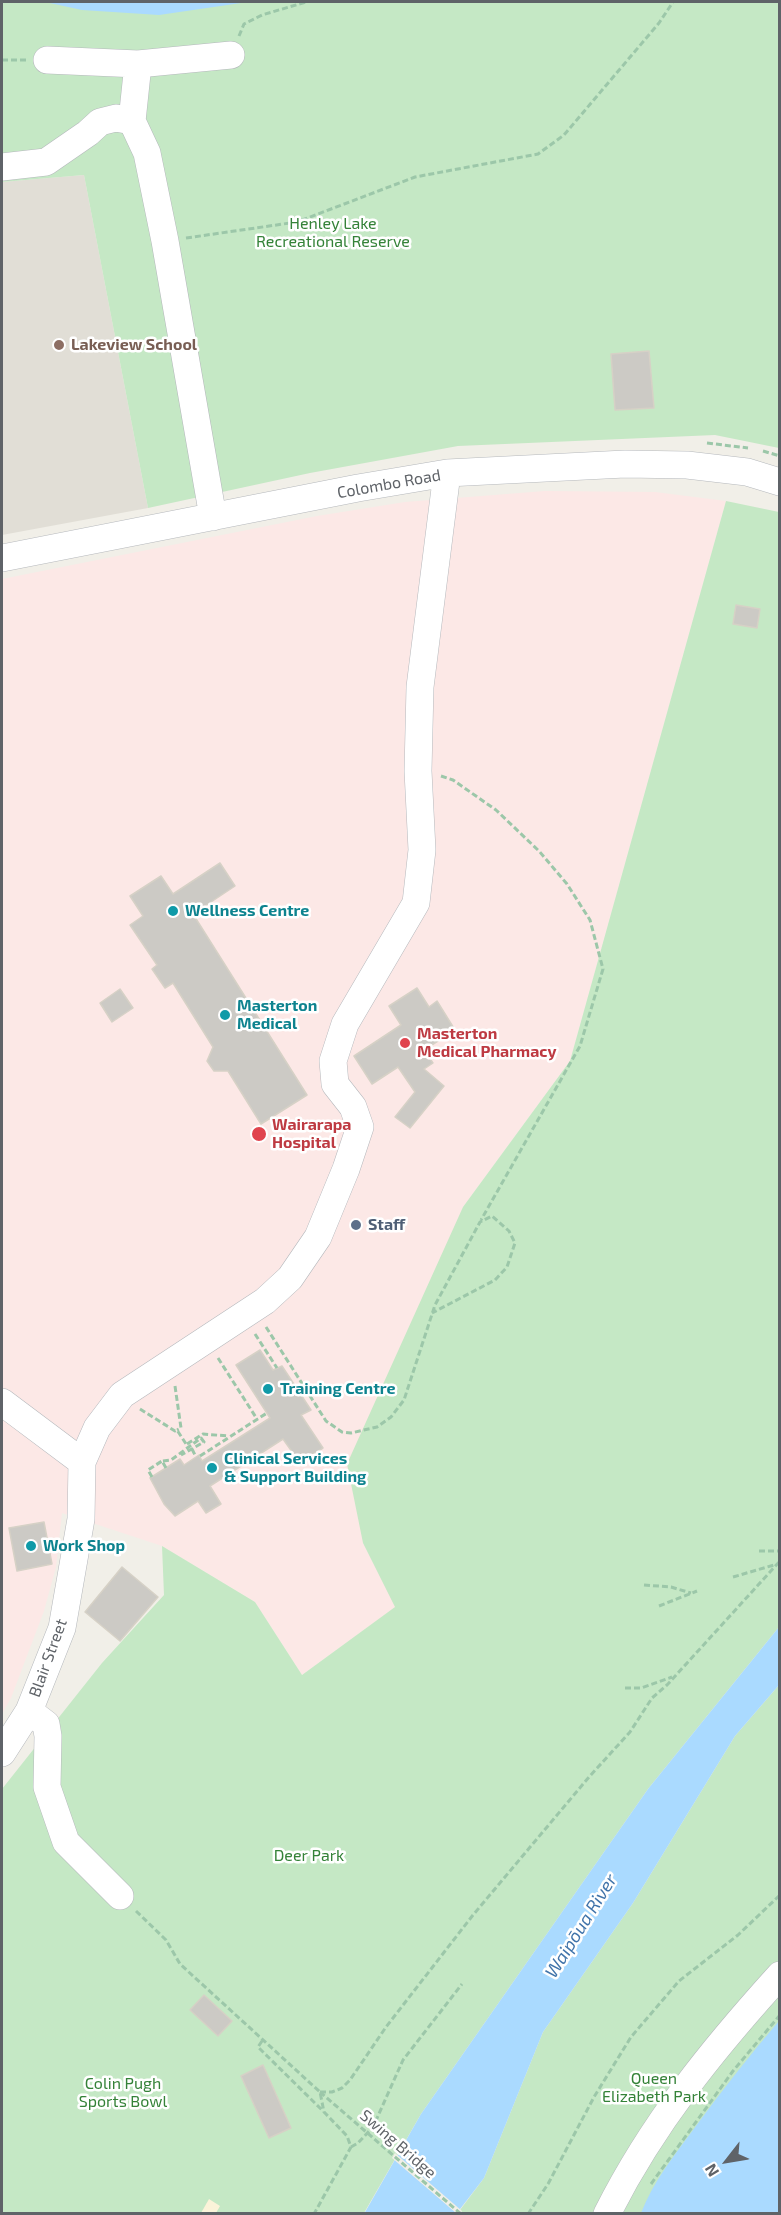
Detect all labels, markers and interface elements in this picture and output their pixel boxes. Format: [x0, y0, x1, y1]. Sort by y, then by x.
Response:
park label: Henley Lake Recreational Reserve [256, 214, 410, 252]
place label: Lakeview School [71, 335, 197, 355]
marker: Lakeview School [52, 338, 66, 352]
street label: Colombo Road [336, 465, 442, 503]
place label: Wellness Centre [185, 901, 309, 921]
marker: Wellness Centre [166, 904, 180, 918]
place label: Masterton Medical [237, 996, 317, 1034]
marker: Masterton Medical [218, 1008, 232, 1022]
place label: Masterton Medical Pharmacy [417, 1024, 556, 1062]
marker: Masterton Medical Pharmacy [398, 1036, 412, 1050]
place label: Wairarapa Hospital [272, 1115, 351, 1153]
marker: Wairarapa Hospital [250, 1125, 268, 1143]
place label: Staff [368, 1215, 405, 1235]
marker: Staff [349, 1218, 363, 1232]
place label: Training Centre [280, 1379, 395, 1399]
marker: Training Centre [261, 1382, 275, 1396]
place label: Clinical Services & Support Building [224, 1449, 366, 1487]
marker: Clinical Services & Support Building [205, 1461, 219, 1475]
place label: Work Shop [43, 1536, 125, 1556]
marker: Work Shop [24, 1539, 38, 1553]
street label: Blair Street [25, 1616, 71, 1700]
park label: Deer Park [274, 1846, 344, 1866]
water label: Waipōua River [540, 1870, 622, 1982]
park label: Queen Elizabeth Park [602, 2069, 706, 2107]
park label: Colin Pugh Sports Bowl [79, 2074, 167, 2112]
street label: Swing Bridge [356, 2106, 440, 2182]
north arrow [697, 2131, 757, 2191]
text: N [700, 2161, 722, 2180]

